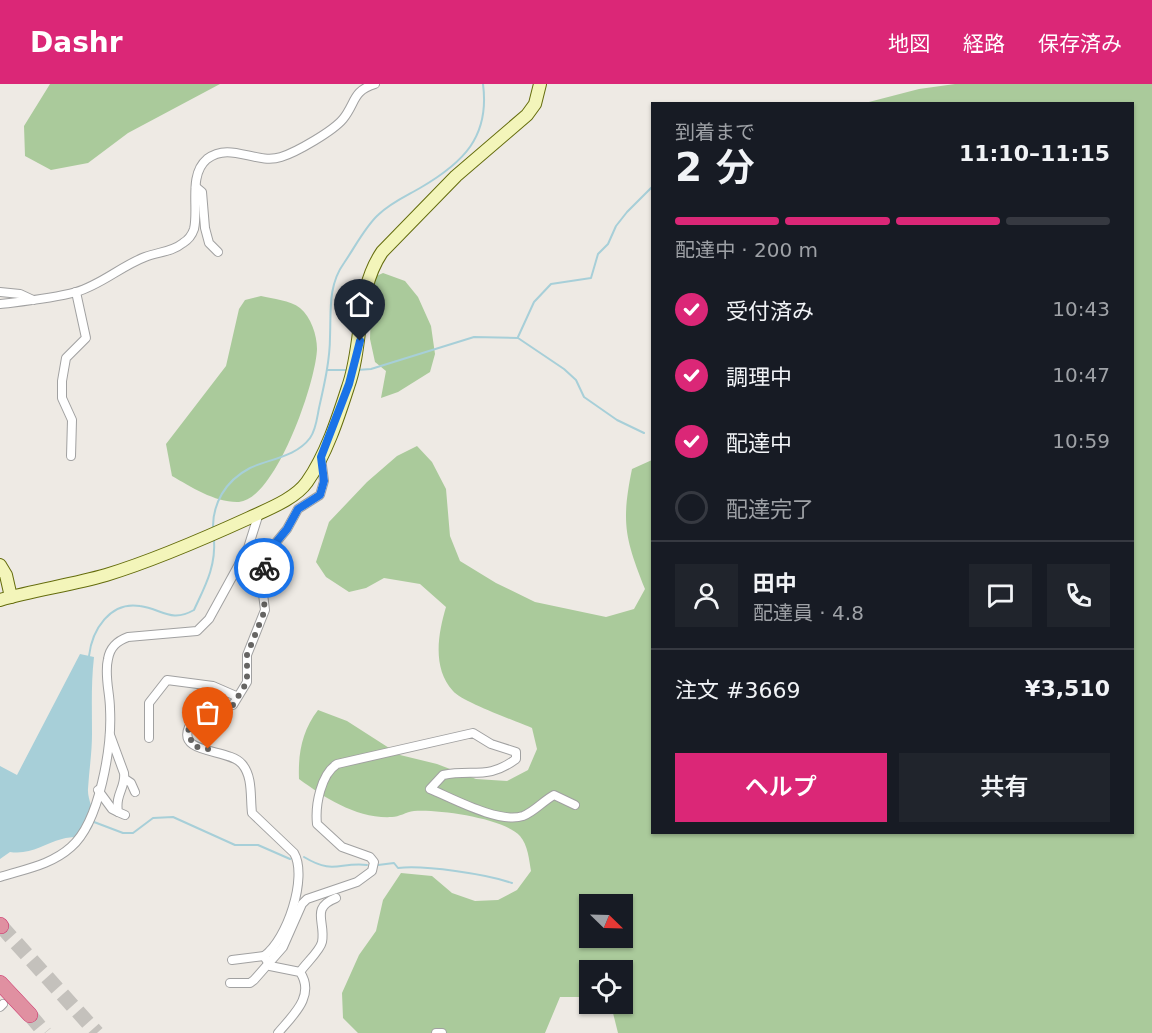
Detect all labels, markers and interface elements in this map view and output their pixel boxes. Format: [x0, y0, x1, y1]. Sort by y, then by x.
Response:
text: Dashr [30, 26, 123, 59]
text: 地図 [888, 32, 930, 56]
text: 経路 [963, 32, 1005, 56]
text: 保存済み [1038, 32, 1122, 56]
text: 到着まで [675, 120, 755, 144]
text: 11:10–11:15 [959, 141, 1110, 166]
text: 2 分 [675, 145, 755, 190]
text: 配達中 · 200 m [675, 238, 818, 262]
pin [334, 279, 385, 341]
icon: home [343, 288, 376, 321]
icon: check [675, 293, 708, 326]
text: 10:43 [1052, 297, 1110, 321]
text: 受付済み [726, 299, 814, 324]
icon: check [675, 359, 708, 392]
text: 10:47 [1052, 363, 1110, 387]
text: 調理中 [726, 365, 792, 390]
icon: check [675, 425, 708, 458]
text: 10:59 [1052, 429, 1110, 453]
text: 配達中 [726, 431, 792, 456]
text: 配達完了 [726, 497, 814, 522]
courier [234, 538, 294, 598]
icon: bike [248, 552, 281, 585]
button: person [675, 564, 738, 627]
button: chat [969, 564, 1032, 627]
button: phone [1047, 564, 1110, 627]
text: 田中 [753, 571, 797, 596]
text: 配達員 · 4.8 [753, 601, 864, 625]
text: ¥3,510 [1025, 676, 1110, 701]
text: 注文 #3669 [675, 678, 800, 703]
pin [182, 687, 233, 749]
icon: bag [191, 696, 224, 729]
button: ヘルプ [675, 753, 887, 822]
button: 共有 [899, 753, 1110, 822]
north arrow [579, 894, 633, 948]
map controls [579, 894, 633, 1014]
button: locate [579, 960, 633, 1014]

